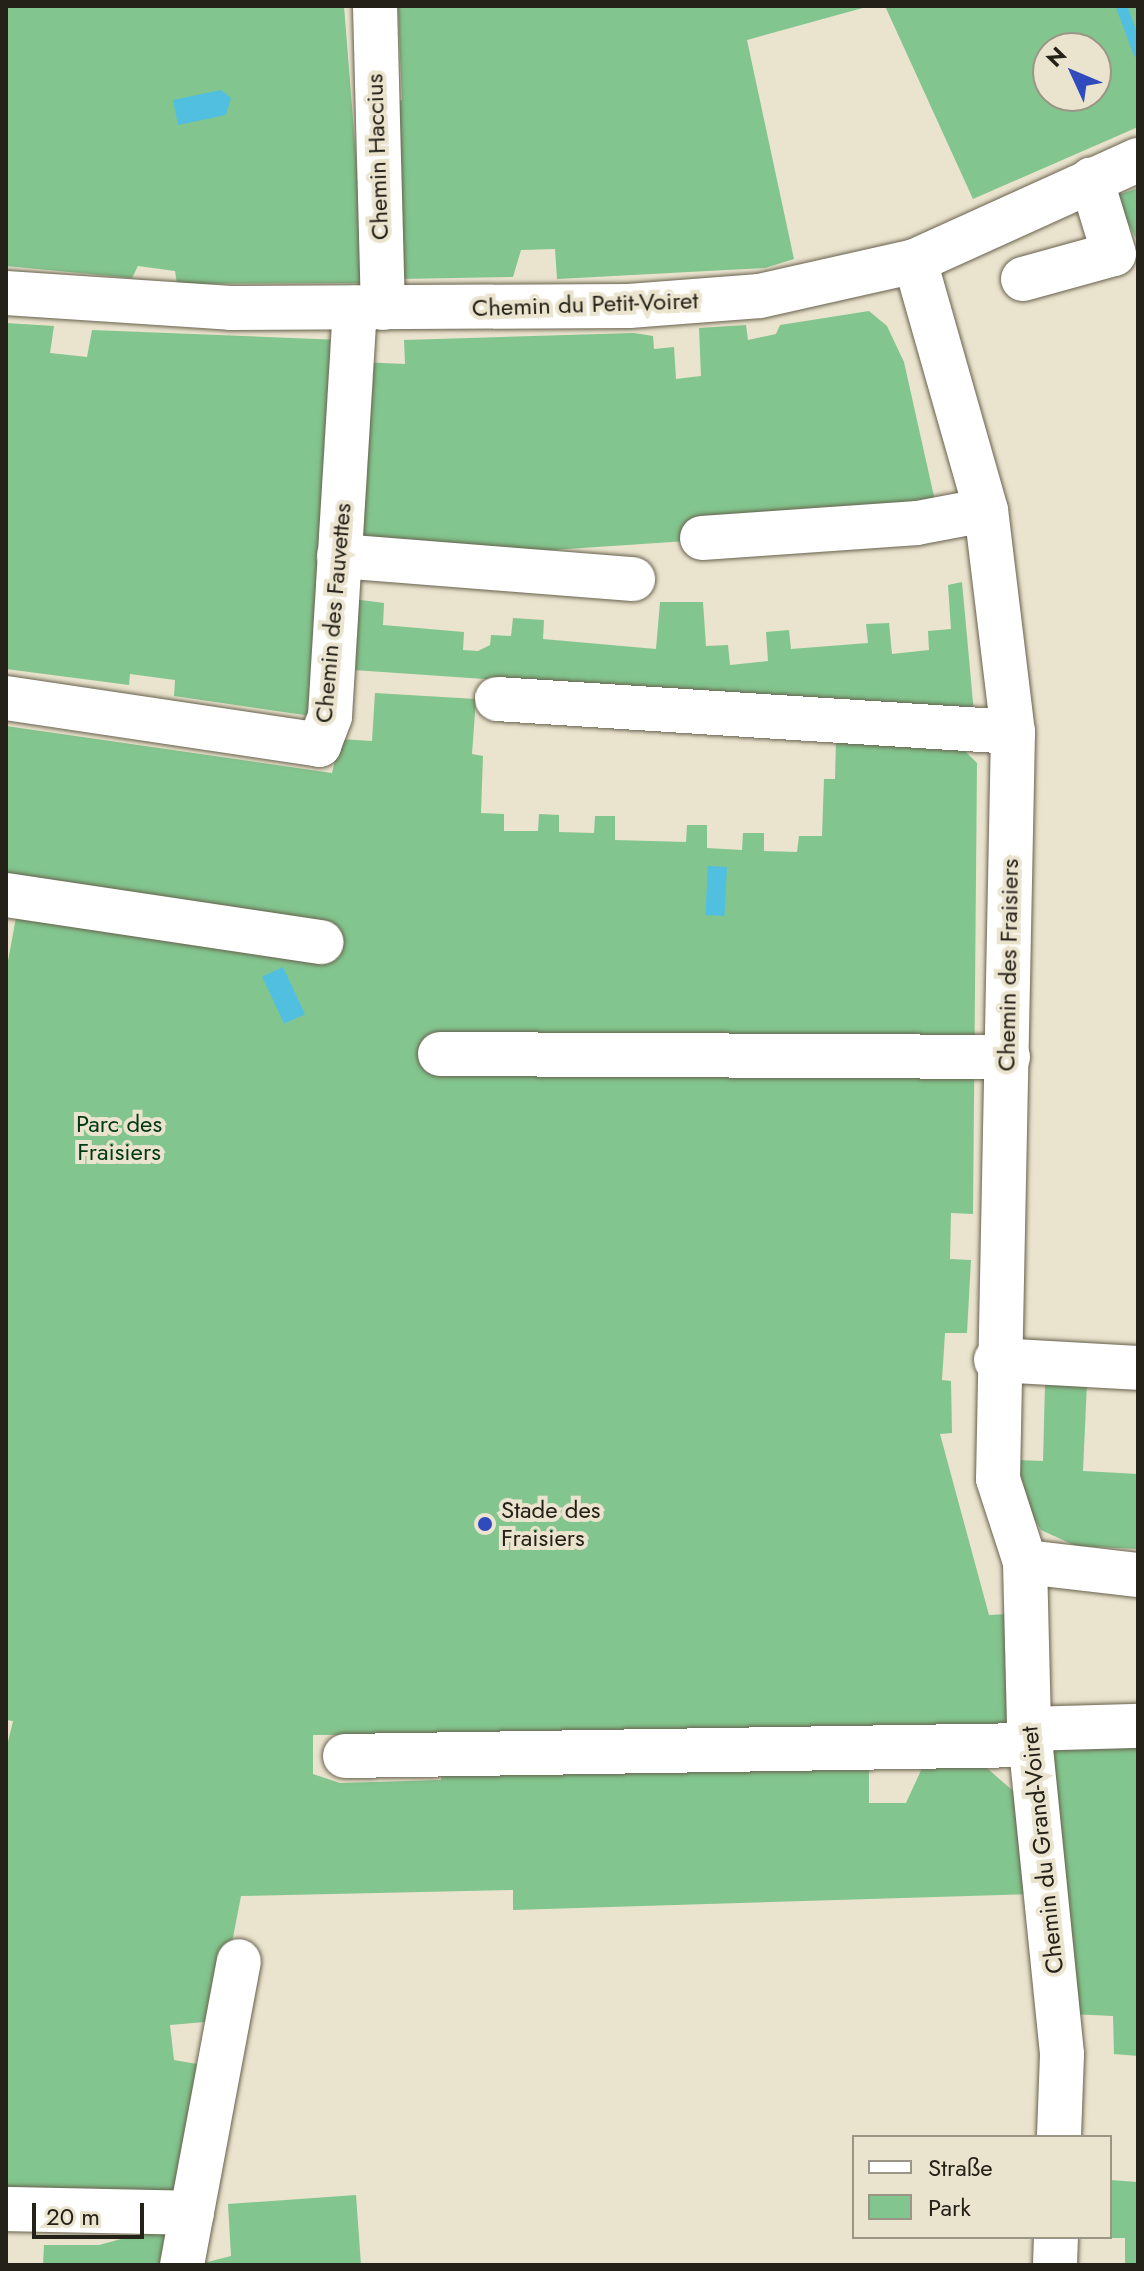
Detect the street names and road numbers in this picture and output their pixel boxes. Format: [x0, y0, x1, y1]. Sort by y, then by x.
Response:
street label: Chemin Haccius [360, 73, 394, 241]
street label: Chemin du Petit-Voiret [471, 286, 699, 322]
street label: Chemin des Fauvettes [309, 502, 357, 724]
street label: Chemin des Fraisiers [992, 858, 1024, 1072]
street label: Chemin du Grand-Voiret [1015, 1725, 1069, 1975]

